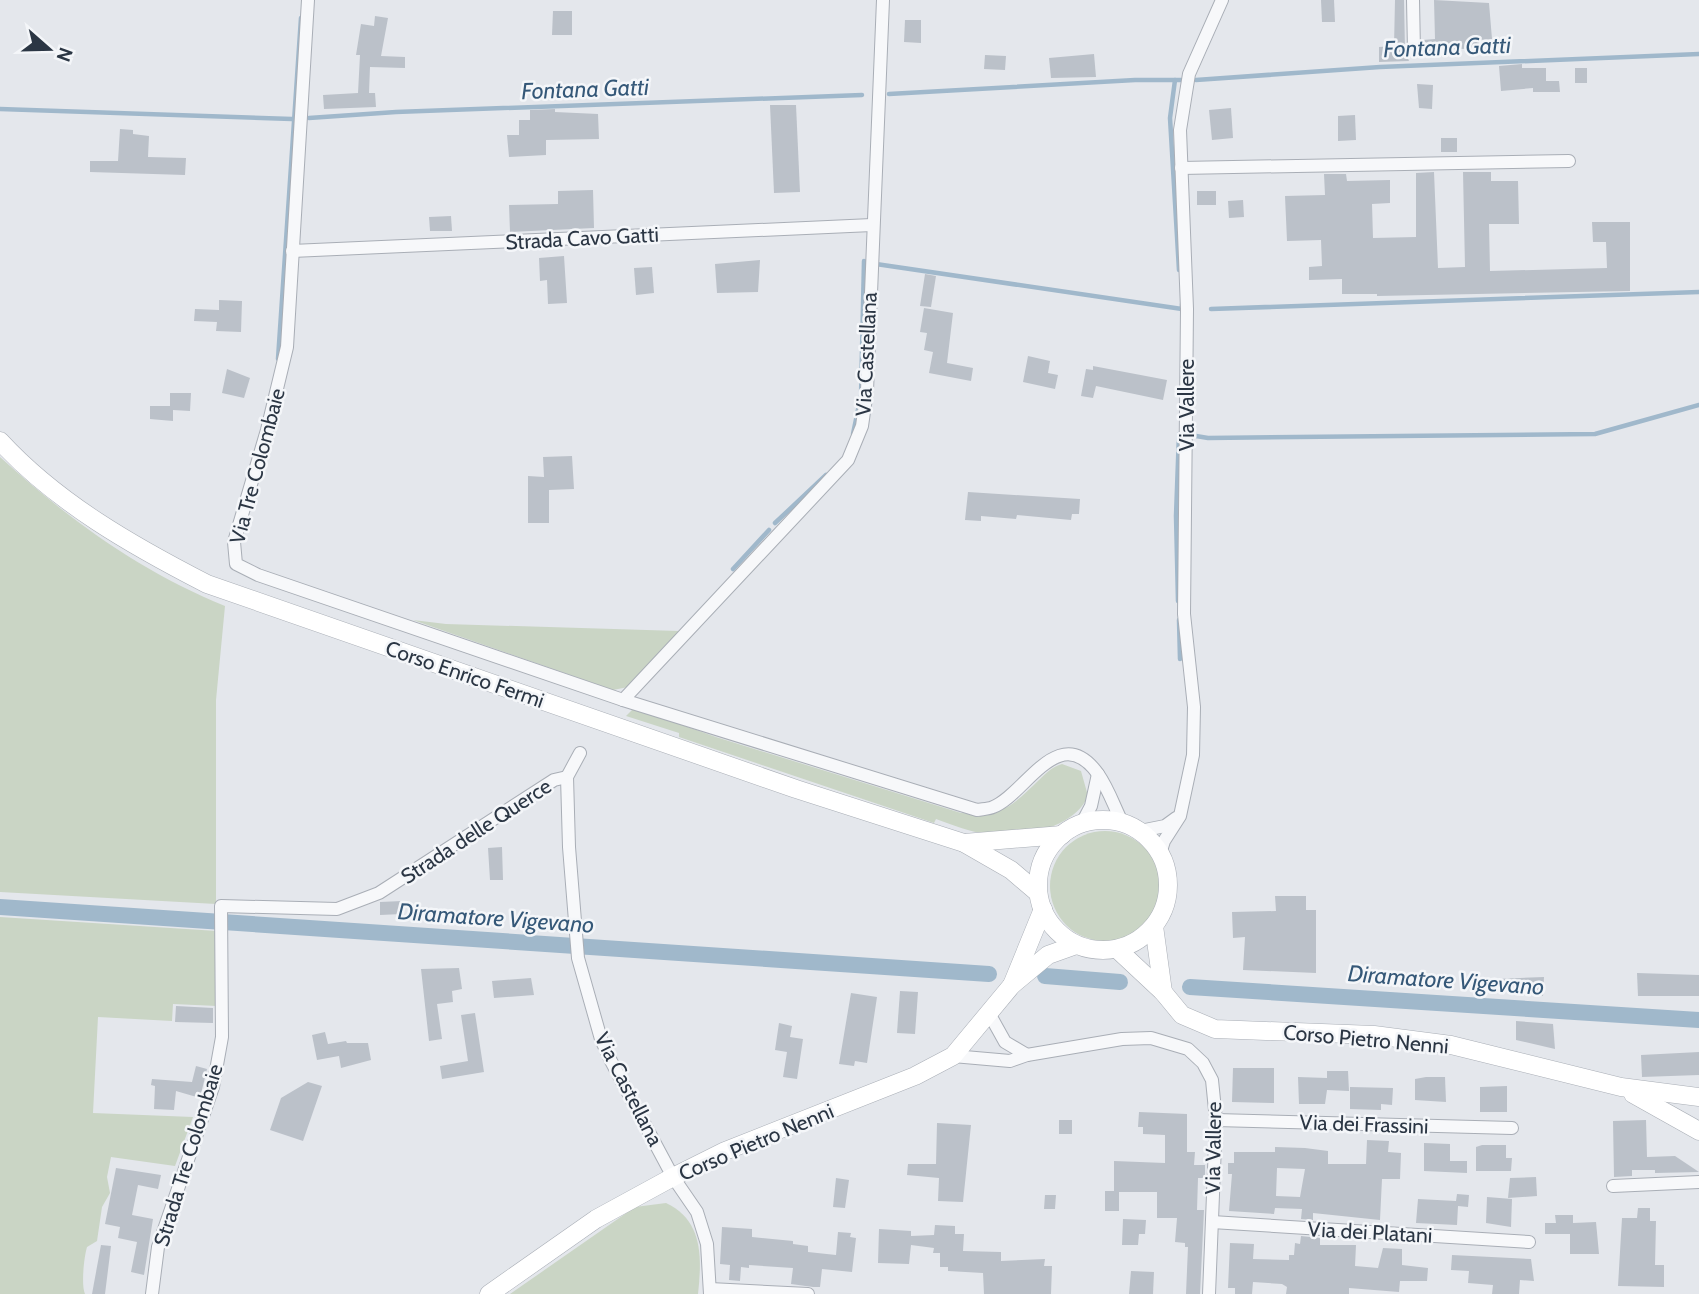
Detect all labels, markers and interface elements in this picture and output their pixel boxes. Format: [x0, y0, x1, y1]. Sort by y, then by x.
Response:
north arrow [14, 14, 84, 84]
water label: Fontana Gatti [1383, 31, 1512, 63]
text: N [51, 44, 78, 65]
water label: Fontana Gatti [521, 73, 650, 105]
street label: Strada Cavo Gatti [505, 221, 659, 255]
street label: Via Castellana [850, 291, 882, 417]
street label: Via Vallere [1174, 358, 1199, 451]
street label: Via Tre Colombaie [224, 385, 290, 547]
street label: Corso Enrico Fermi [382, 635, 548, 713]
street label: Strada delle Querce [396, 773, 556, 889]
water label: Diramatore Vigevano [397, 897, 595, 939]
water label: Diramatore Vigevano [1347, 959, 1545, 1001]
street label: Corso Pietro Nenni [1282, 1019, 1450, 1059]
street label: Via Castellana [590, 1028, 668, 1150]
street label: Strada Tre Colombaie [148, 1061, 228, 1249]
street label: Corso Pietro Nenni [675, 1098, 837, 1186]
street label: Via Vallere [1200, 1101, 1226, 1195]
street label: Via dei Frassini [1299, 1109, 1429, 1139]
street label: Via dei Platani [1307, 1216, 1433, 1248]

